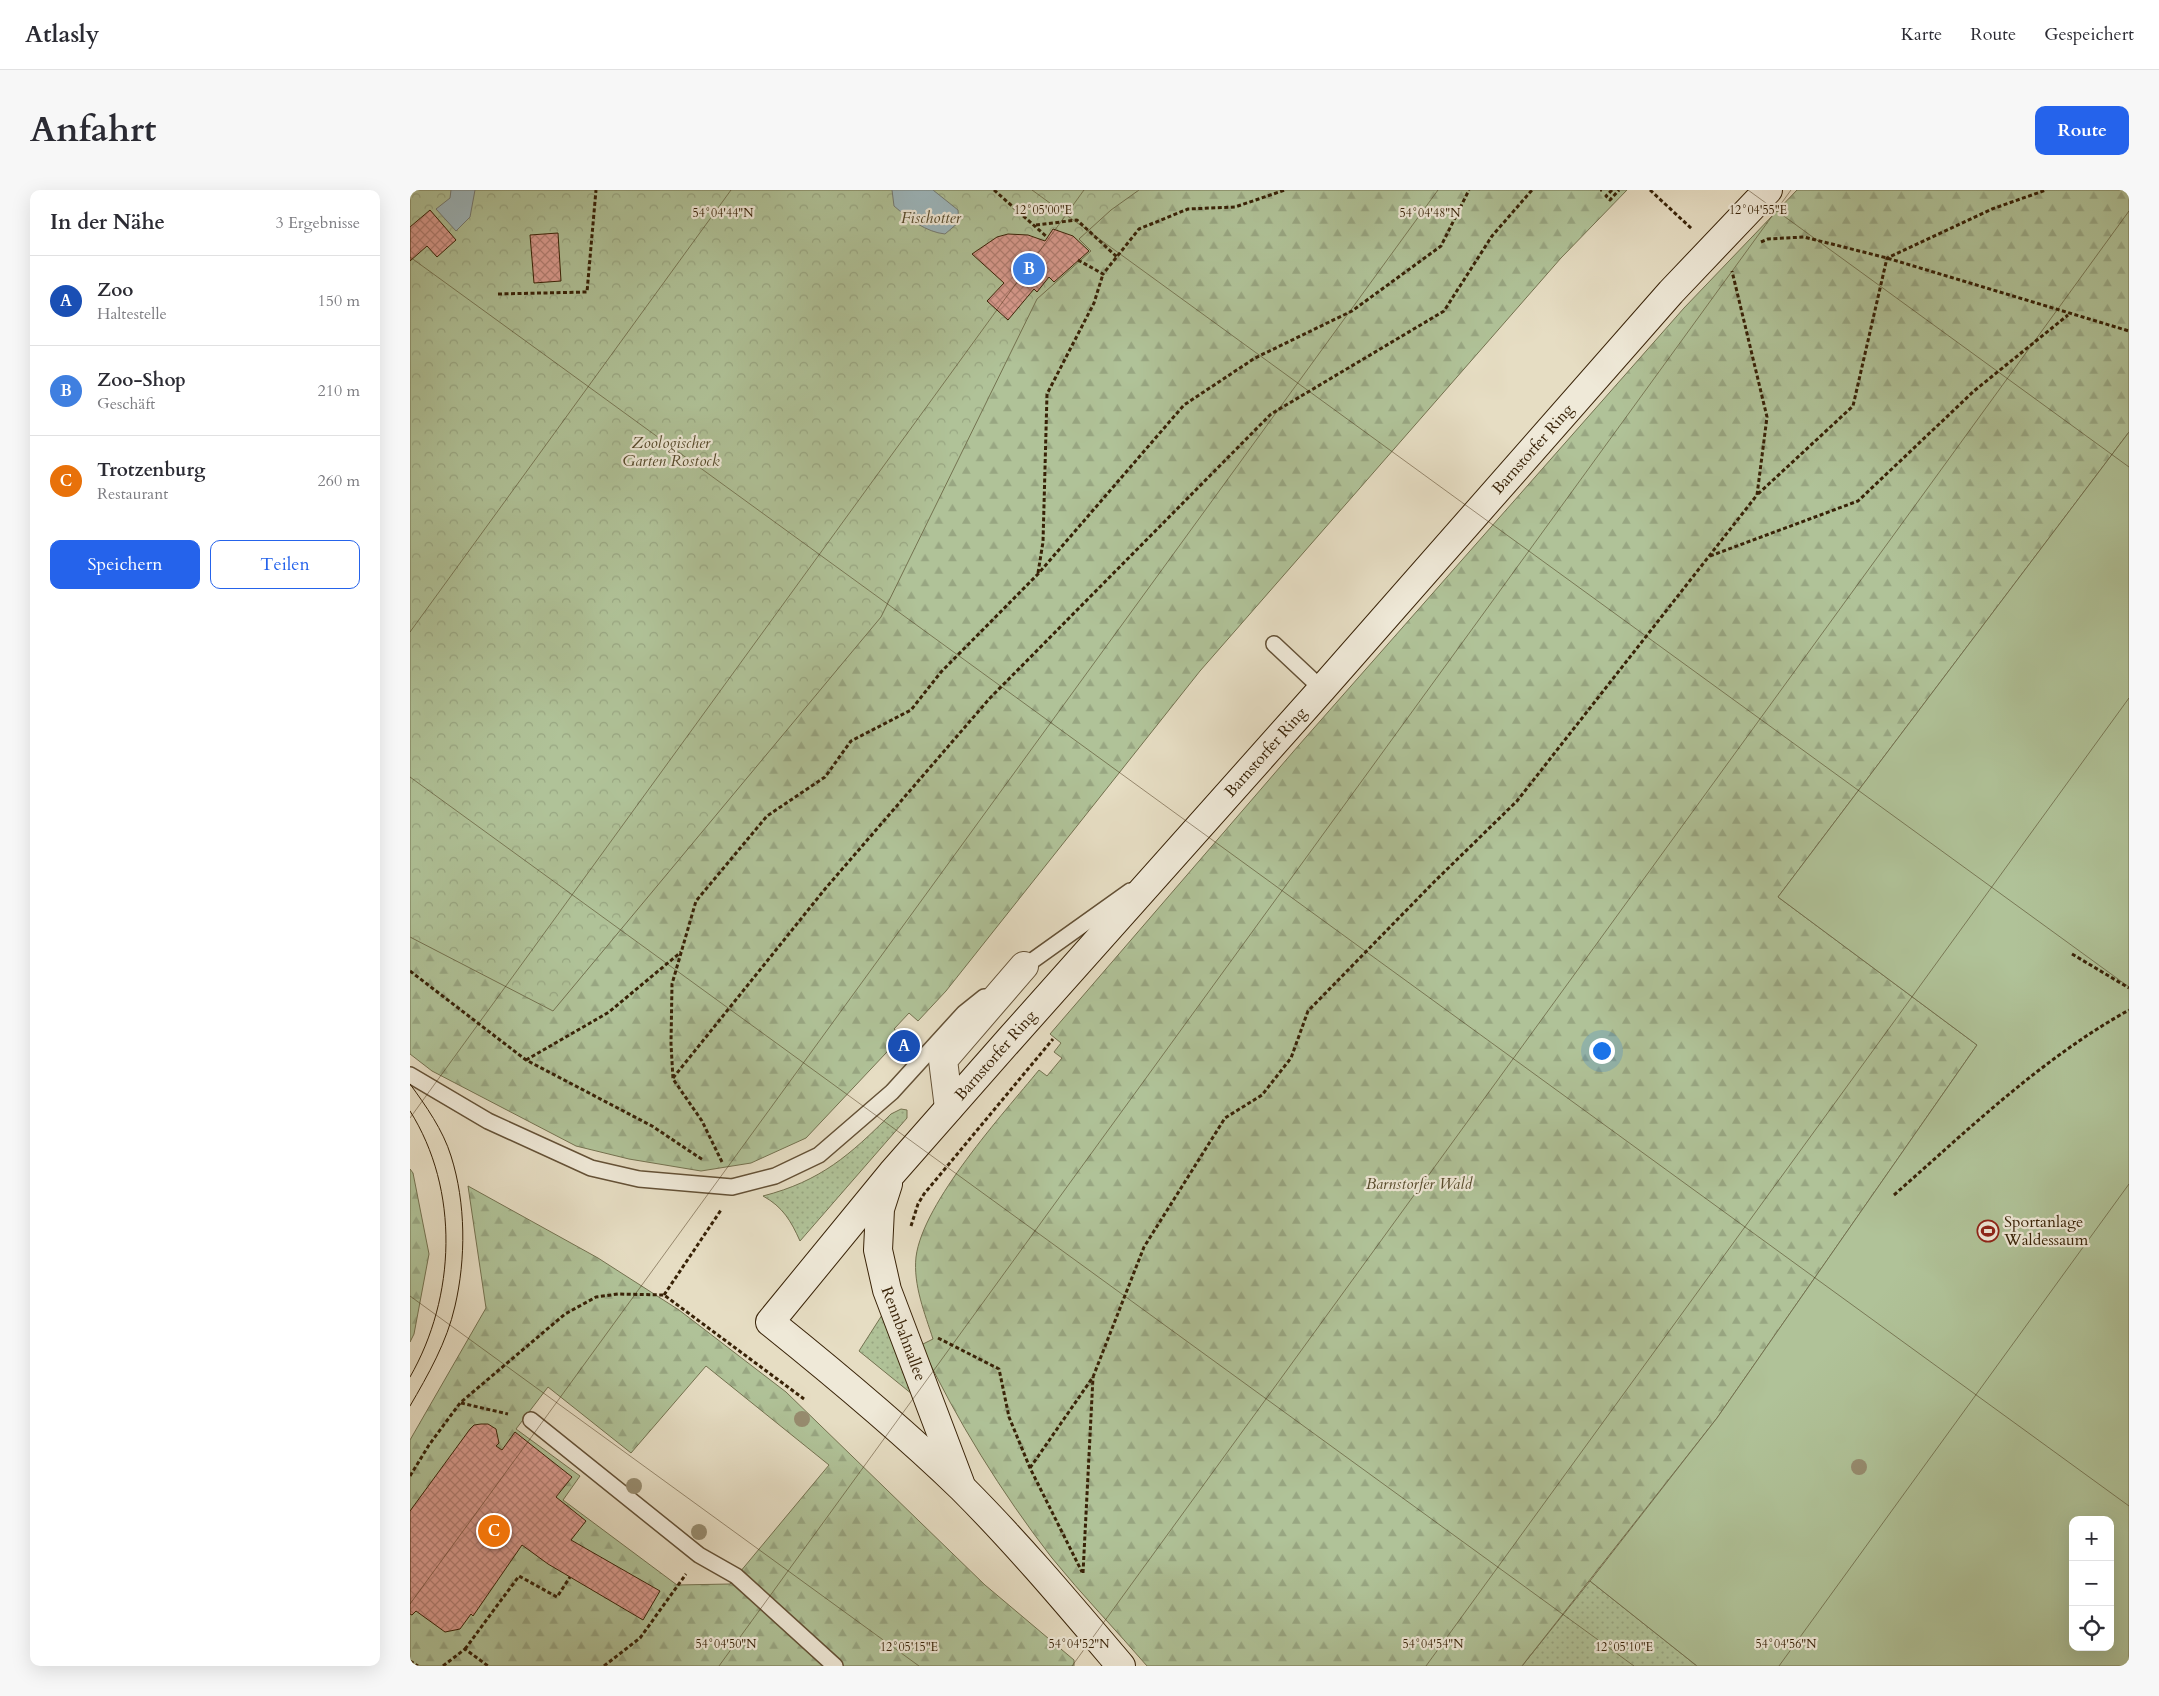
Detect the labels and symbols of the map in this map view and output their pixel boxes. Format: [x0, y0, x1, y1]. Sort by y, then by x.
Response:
text: 12°05'00"E [1014, 202, 1072, 218]
text: 12°04'55"E [1729, 202, 1787, 218]
text: 54°04'44"N [693, 205, 754, 221]
text: 54°04'48"N [1400, 205, 1461, 221]
park label: Fischotter [901, 207, 962, 229]
pin: B [1013, 250, 1045, 288]
street label: Barnstorfer Ring [1487, 399, 1579, 499]
park label: Zoologischer Garten Rostock [622, 432, 720, 472]
street label: Barnstorfer Ring [1220, 702, 1312, 802]
street label: Barnstorfer Ring [950, 1006, 1042, 1105]
pin: A [888, 1027, 920, 1065]
your location [1589, 1038, 1615, 1064]
park label: Barnstorfer Wald [1366, 1173, 1474, 1195]
place label: Sportanlage Waldessaum [2003, 1211, 2089, 1251]
sports icon: Sportanlage Waldessaum [1976, 1219, 2000, 1243]
street label: Rennbahnallee [876, 1283, 931, 1384]
pin: C [478, 1512, 510, 1550]
text: 54°04'50"N [696, 1636, 757, 1652]
text: 54°04'52"N [1049, 1636, 1110, 1652]
text: 54°04'54"N [1403, 1636, 1464, 1652]
text: 54°04'56"N [1756, 1636, 1817, 1652]
text: 12°05'15"E [880, 1639, 938, 1655]
text: 12°05'10"E [1595, 1639, 1653, 1655]

